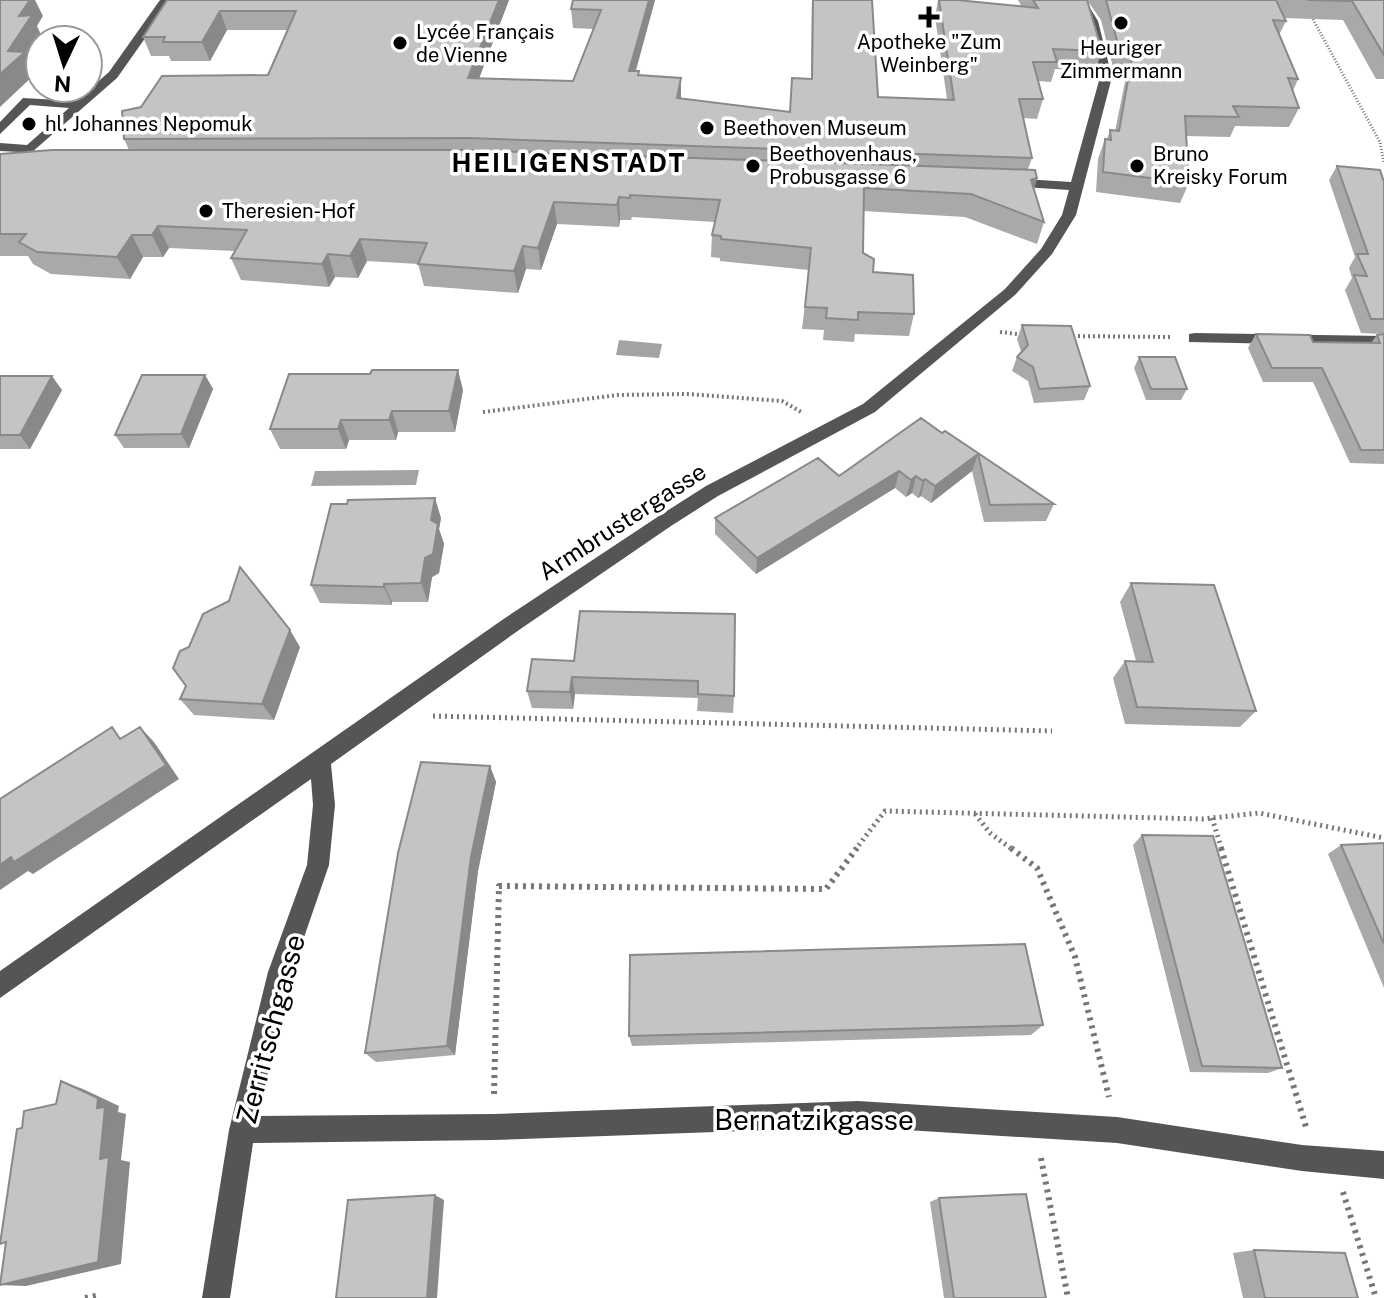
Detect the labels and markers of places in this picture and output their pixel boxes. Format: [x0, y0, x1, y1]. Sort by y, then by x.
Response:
marker: Apotheke "Zum Weinberg" [920, 8, 938, 26]
marker: Heuriger Zimmermann [1112, 14, 1130, 32]
place label: Lycée Français de Vienne [416, 20, 554, 67]
place label: Apotheke "Zum Weinberg" [857, 30, 1001, 77]
marker: Lycée Français de Vienne [391, 34, 409, 52]
place label: Heuriger Zimmermann [1060, 36, 1182, 83]
place label: hl. Johannes Nepomuk [45, 112, 253, 136]
marker: hl. Johannes Nepomuk [20, 115, 38, 133]
place label: Beethoven Museum [723, 116, 907, 140]
marker: Beethoven Museum [698, 119, 716, 137]
place label: Beethovenhaus, Probusgasse 6 [769, 142, 917, 189]
place label: Bruno Kreisky Forum [1153, 142, 1287, 189]
marker: Beethovenhaus, Probusgasse 6 [744, 157, 762, 175]
marker: Bruno Kreisky Forum [1128, 157, 1146, 175]
place label: Theresien-Hof [222, 199, 355, 223]
marker: Theresien-Hof [197, 202, 215, 220]

